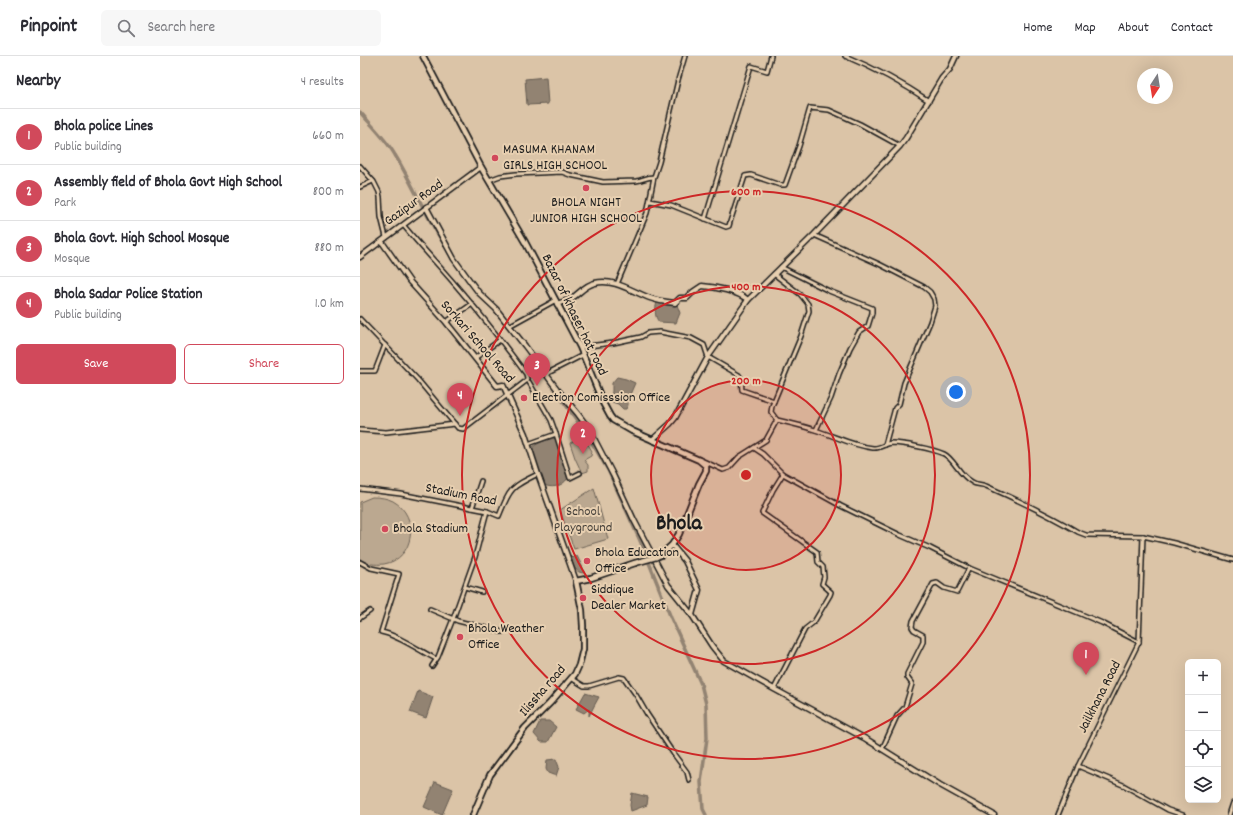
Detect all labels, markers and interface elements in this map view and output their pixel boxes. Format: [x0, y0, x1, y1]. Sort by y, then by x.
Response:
search box [101, 10, 381, 46]
text: Pinpoint [20, 14, 77, 41]
icon: search [115, 17, 137, 39]
text: Search here [147, 17, 215, 39]
text: Home [1023, 18, 1052, 38]
text: Map [1074, 18, 1096, 38]
text: About [1118, 18, 1149, 38]
text: Contact [1171, 18, 1213, 38]
north arrow [1137, 68, 1173, 104]
text: Nearby [16, 70, 60, 94]
text: 4 results [301, 73, 344, 92]
text: Bhola police Lines [54, 116, 153, 138]
text: 1 [28, 127, 30, 146]
text: 660 m [312, 127, 344, 146]
text: Public building [54, 138, 122, 157]
place label: MASUMA KHANAM GIRLS HIGH SCHOOL [503, 140, 608, 176]
marker: MASUMA KHANAM GIRLS HIGH SCHOOL [490, 153, 500, 163]
text: Assembly field of Bhola Govt High School [54, 172, 282, 194]
street label: Gazipur Road [380, 175, 448, 231]
text: 2 [26, 183, 32, 202]
text: 800 m [313, 183, 344, 202]
marker: BHOLA NIGHT JUNIOR HIGH SCHOOL [581, 183, 591, 193]
text: 600 m [731, 184, 761, 201]
place label: BHOLA NIGHT JUNIOR HIGH SCHOOL [530, 193, 642, 229]
text: Park [54, 194, 76, 213]
text: Bhola Govt. High School Mosque [54, 228, 229, 250]
text: 3 [26, 239, 32, 258]
text: 880 m [315, 239, 344, 258]
text: Mosque [54, 250, 90, 269]
street label: Bazar of khaser hat road [536, 251, 612, 379]
text: 400 m [731, 279, 761, 296]
text: Bhola Sadar Police Station [54, 284, 202, 306]
text: 4 [26, 295, 32, 314]
text: 1.0 km [315, 295, 344, 314]
street label: Sorkari School Road [435, 296, 519, 388]
text: Public building [54, 306, 122, 325]
button: Save [16, 344, 176, 384]
button: Share [184, 344, 344, 384]
pin: 3 [524, 353, 550, 386]
text: 200 m [731, 373, 761, 390]
your location [946, 382, 966, 402]
pin: 4 [447, 383, 473, 416]
place label: Election Comisssion Office [532, 388, 670, 408]
marker: Election Comisssion Office [519, 393, 529, 403]
pin: 2 [570, 421, 596, 454]
centre of rings [739, 468, 753, 482]
street label: Stadium Road [424, 478, 498, 512]
park label: School Playground [554, 502, 612, 538]
district label: Bhola [656, 509, 703, 540]
place label: Bhola Stadium [393, 519, 468, 539]
marker: Bhola Stadium [380, 524, 390, 534]
place label: Bhola Education Office [595, 543, 679, 579]
marker: Bhola Education Office [582, 556, 592, 566]
place label: Siddique Dealer Market [591, 580, 666, 616]
marker: Siddique Dealer Market [578, 593, 588, 603]
place label: Bhola Weather Office [468, 619, 545, 655]
marker: Bhola Weather Office [455, 632, 465, 642]
pin: 1 [1073, 642, 1099, 675]
street label: Jailkhana Road [1073, 657, 1127, 737]
map controls [1185, 659, 1221, 803]
button: + [1185, 659, 1221, 695]
street label: Ilissha road [515, 661, 571, 721]
button: − [1185, 695, 1221, 731]
button: locate [1185, 731, 1221, 767]
button: layers [1185, 767, 1221, 803]

